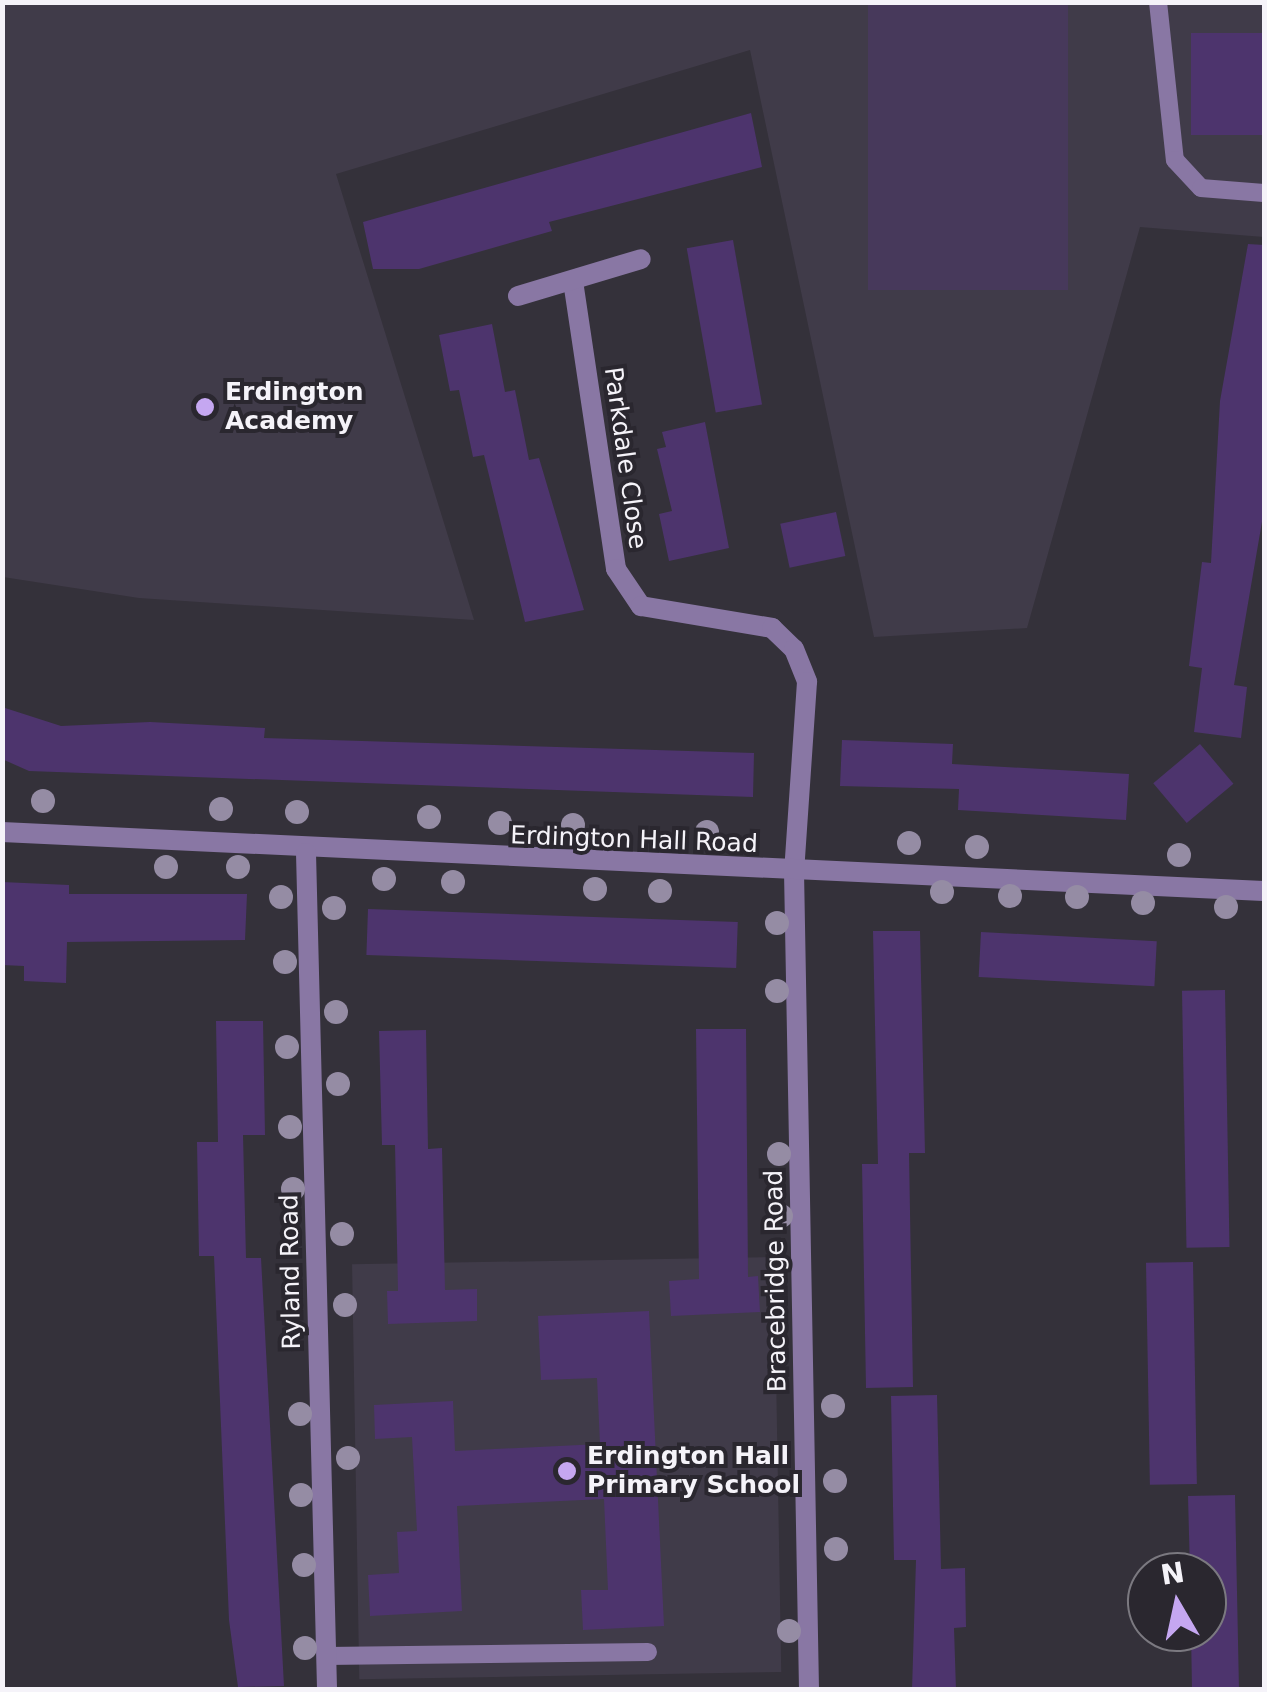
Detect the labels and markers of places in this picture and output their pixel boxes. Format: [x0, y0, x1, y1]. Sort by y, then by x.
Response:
place label: Erdington Academy [225, 378, 363, 437]
marker: Erdington Academy [194, 396, 216, 418]
place label: Erdington Hall Primary School [587, 1442, 800, 1501]
marker: Erdington Hall Primary School [556, 1460, 578, 1482]

